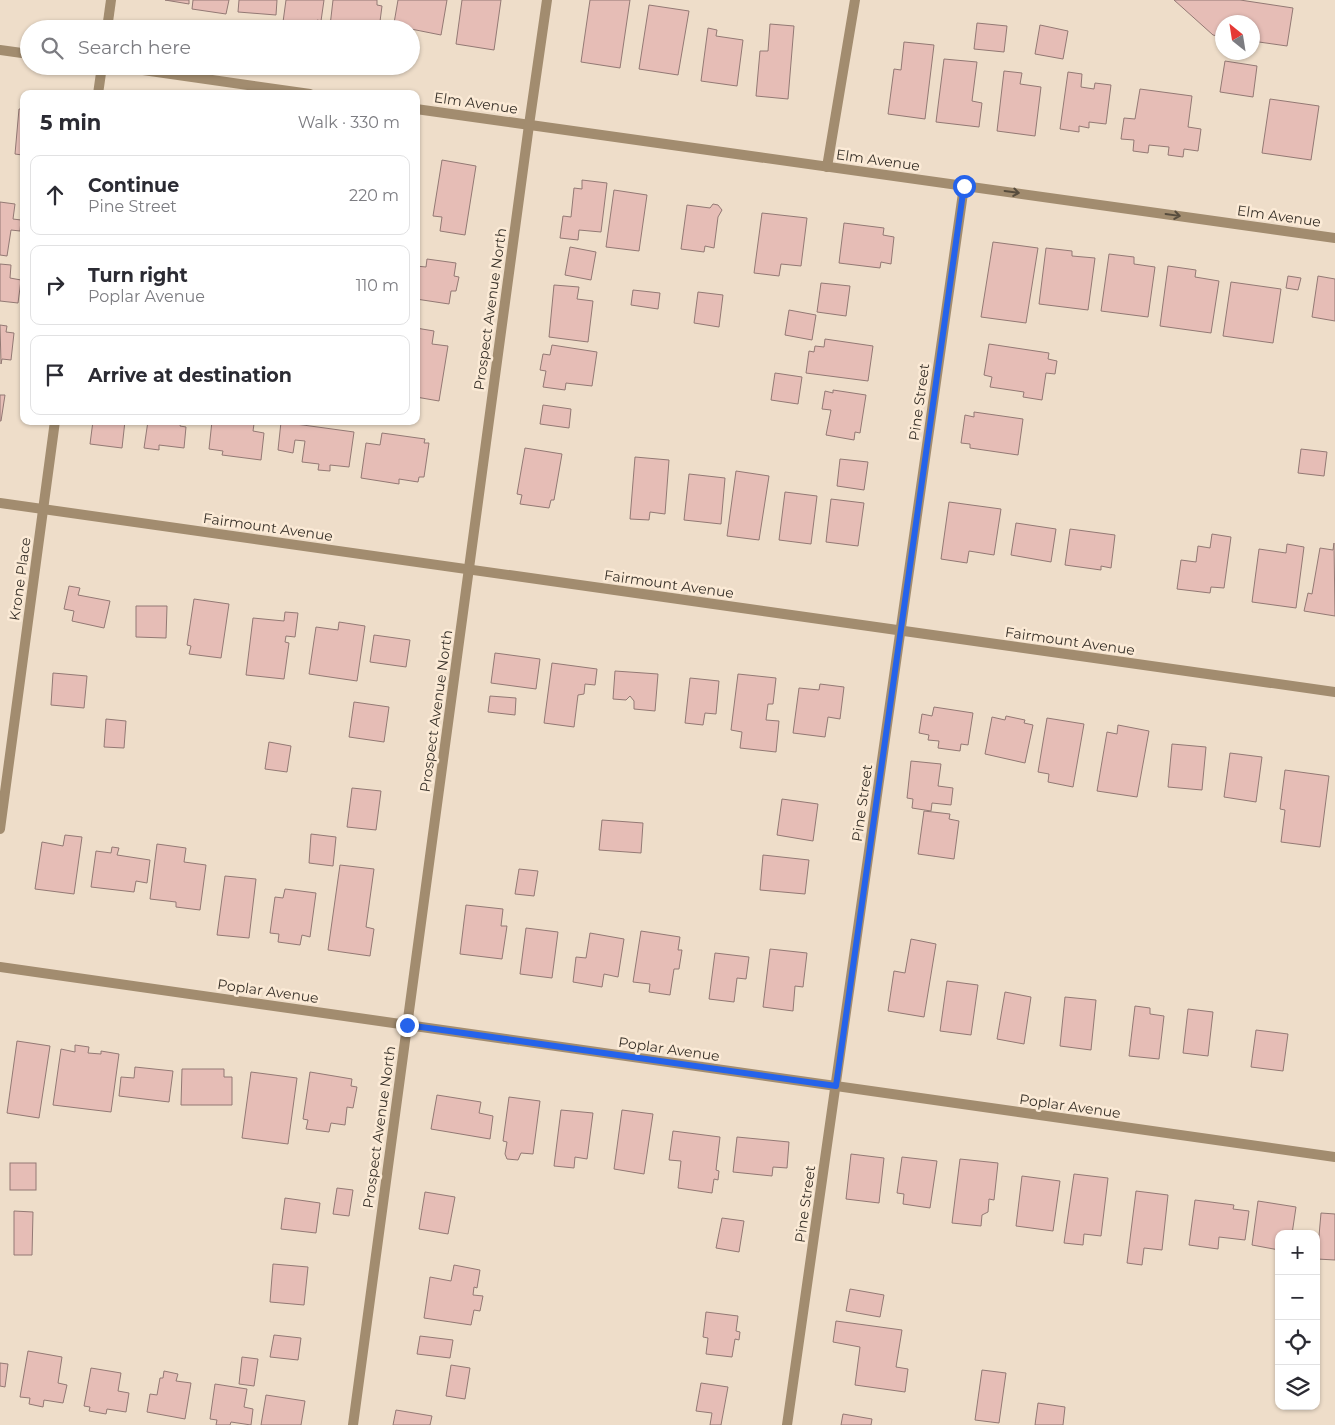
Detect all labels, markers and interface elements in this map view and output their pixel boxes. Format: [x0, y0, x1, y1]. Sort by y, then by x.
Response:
north arrow [1215, 15, 1260, 60]
search box [20, 20, 420, 75]
icon: search [38, 34, 66, 62]
text: Search here [78, 36, 191, 59]
street label: Elm Avenue [433, 88, 519, 118]
text: 5 min [40, 110, 101, 135]
text: Walk · 330 m [298, 113, 400, 132]
street label: Elm Avenue [835, 145, 921, 175]
text: Continue [88, 174, 179, 197]
route start [953, 175, 976, 198]
icon: ahead [41, 181, 69, 209]
text: 220 m [349, 186, 399, 205]
one-way arrow [1004, 188, 1020, 198]
text: Pine Street [88, 197, 177, 216]
street label: Elm Avenue [1236, 201, 1322, 231]
one-way arrow [1165, 210, 1181, 220]
street label: Prospect Avenue North [470, 227, 510, 391]
text: Turn right [88, 264, 188, 287]
icon: right [41, 271, 69, 299]
text: 110 m [356, 276, 399, 295]
text: Poplar Avenue [88, 287, 205, 306]
icon: arrive [41, 361, 69, 389]
street label: Pine Street [905, 362, 933, 442]
text: Arrive at destination [88, 364, 292, 387]
street label: Fairmount Avenue [202, 509, 334, 545]
street label: Krone Place [5, 536, 35, 622]
street label: Fairmount Avenue [603, 566, 735, 602]
street label: Fairmount Avenue [1004, 623, 1136, 659]
street label: Prospect Avenue North [416, 629, 456, 793]
street label: Pine Street [848, 763, 876, 843]
street label: Poplar Avenue [216, 975, 320, 1007]
route end [396, 1014, 419, 1037]
street label: Poplar Avenue [617, 1033, 721, 1065]
street label: Prospect Avenue North [359, 1045, 399, 1209]
street label: Poplar Avenue [1018, 1090, 1122, 1122]
street label: Pine Street [791, 1164, 819, 1244]
map controls [1275, 1230, 1320, 1410]
button: + [1275, 1230, 1320, 1275]
button: − [1275, 1275, 1320, 1320]
button: locate [1275, 1320, 1320, 1365]
button: layers [1275, 1365, 1320, 1410]

